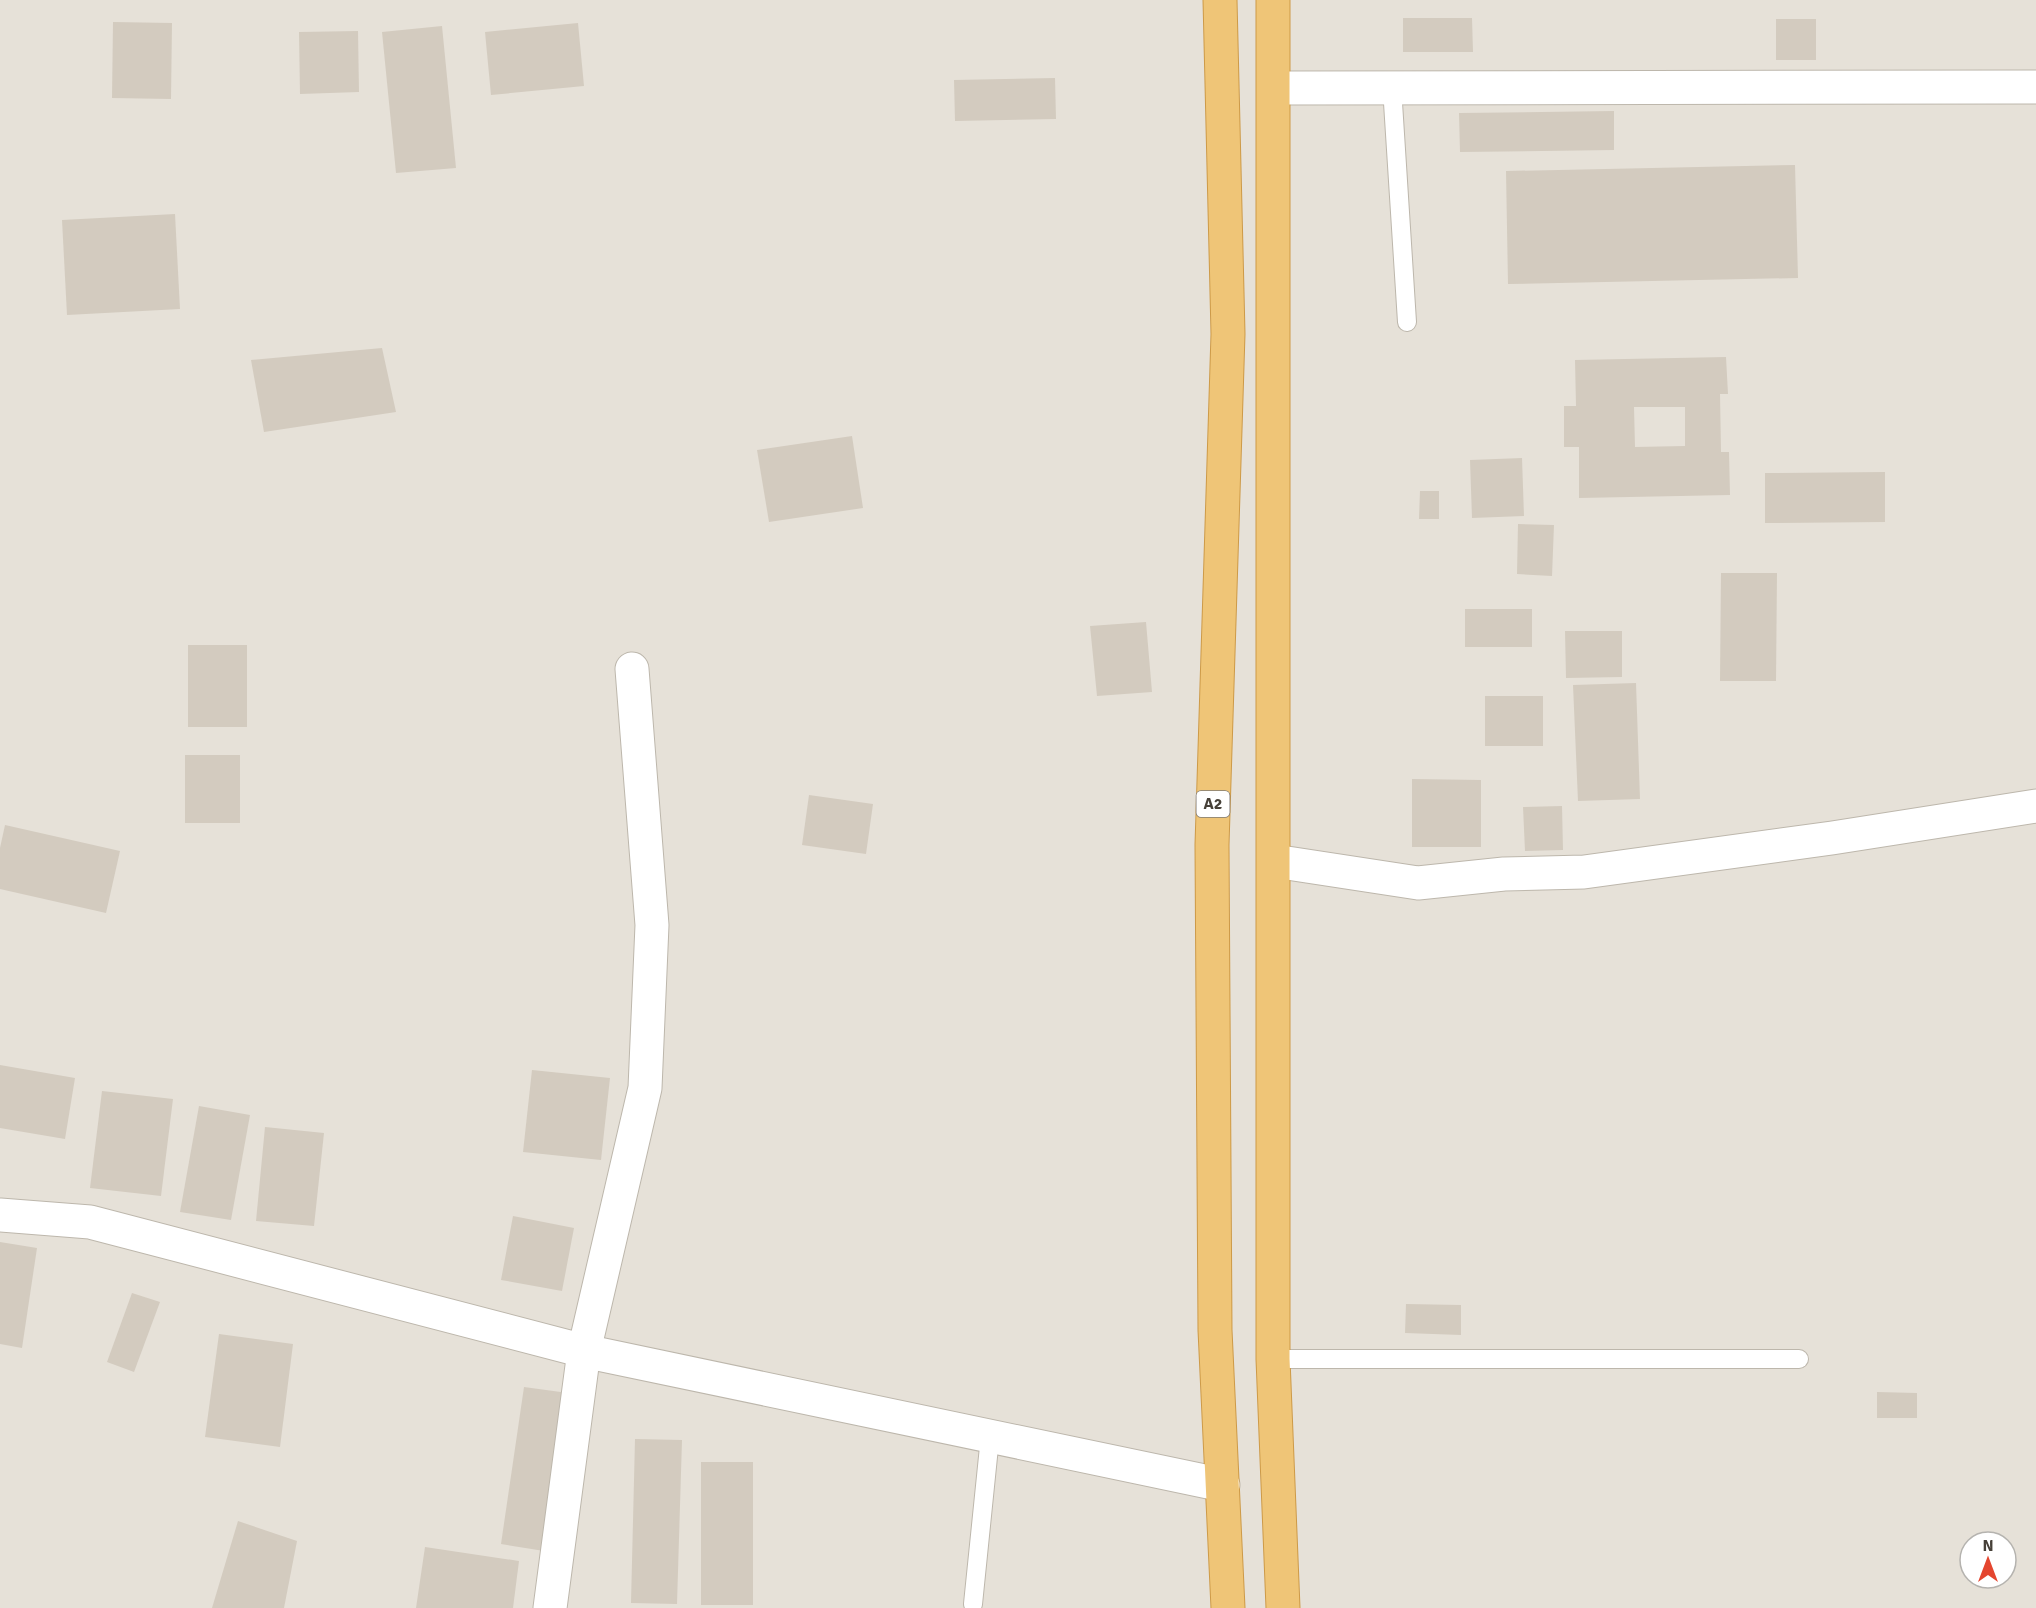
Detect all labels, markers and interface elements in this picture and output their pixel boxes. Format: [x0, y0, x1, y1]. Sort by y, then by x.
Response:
road number: A2 [1196, 791, 1230, 817]
north arrow [1958, 1530, 2018, 1590]
text: N [1982, 1536, 1994, 1556]

